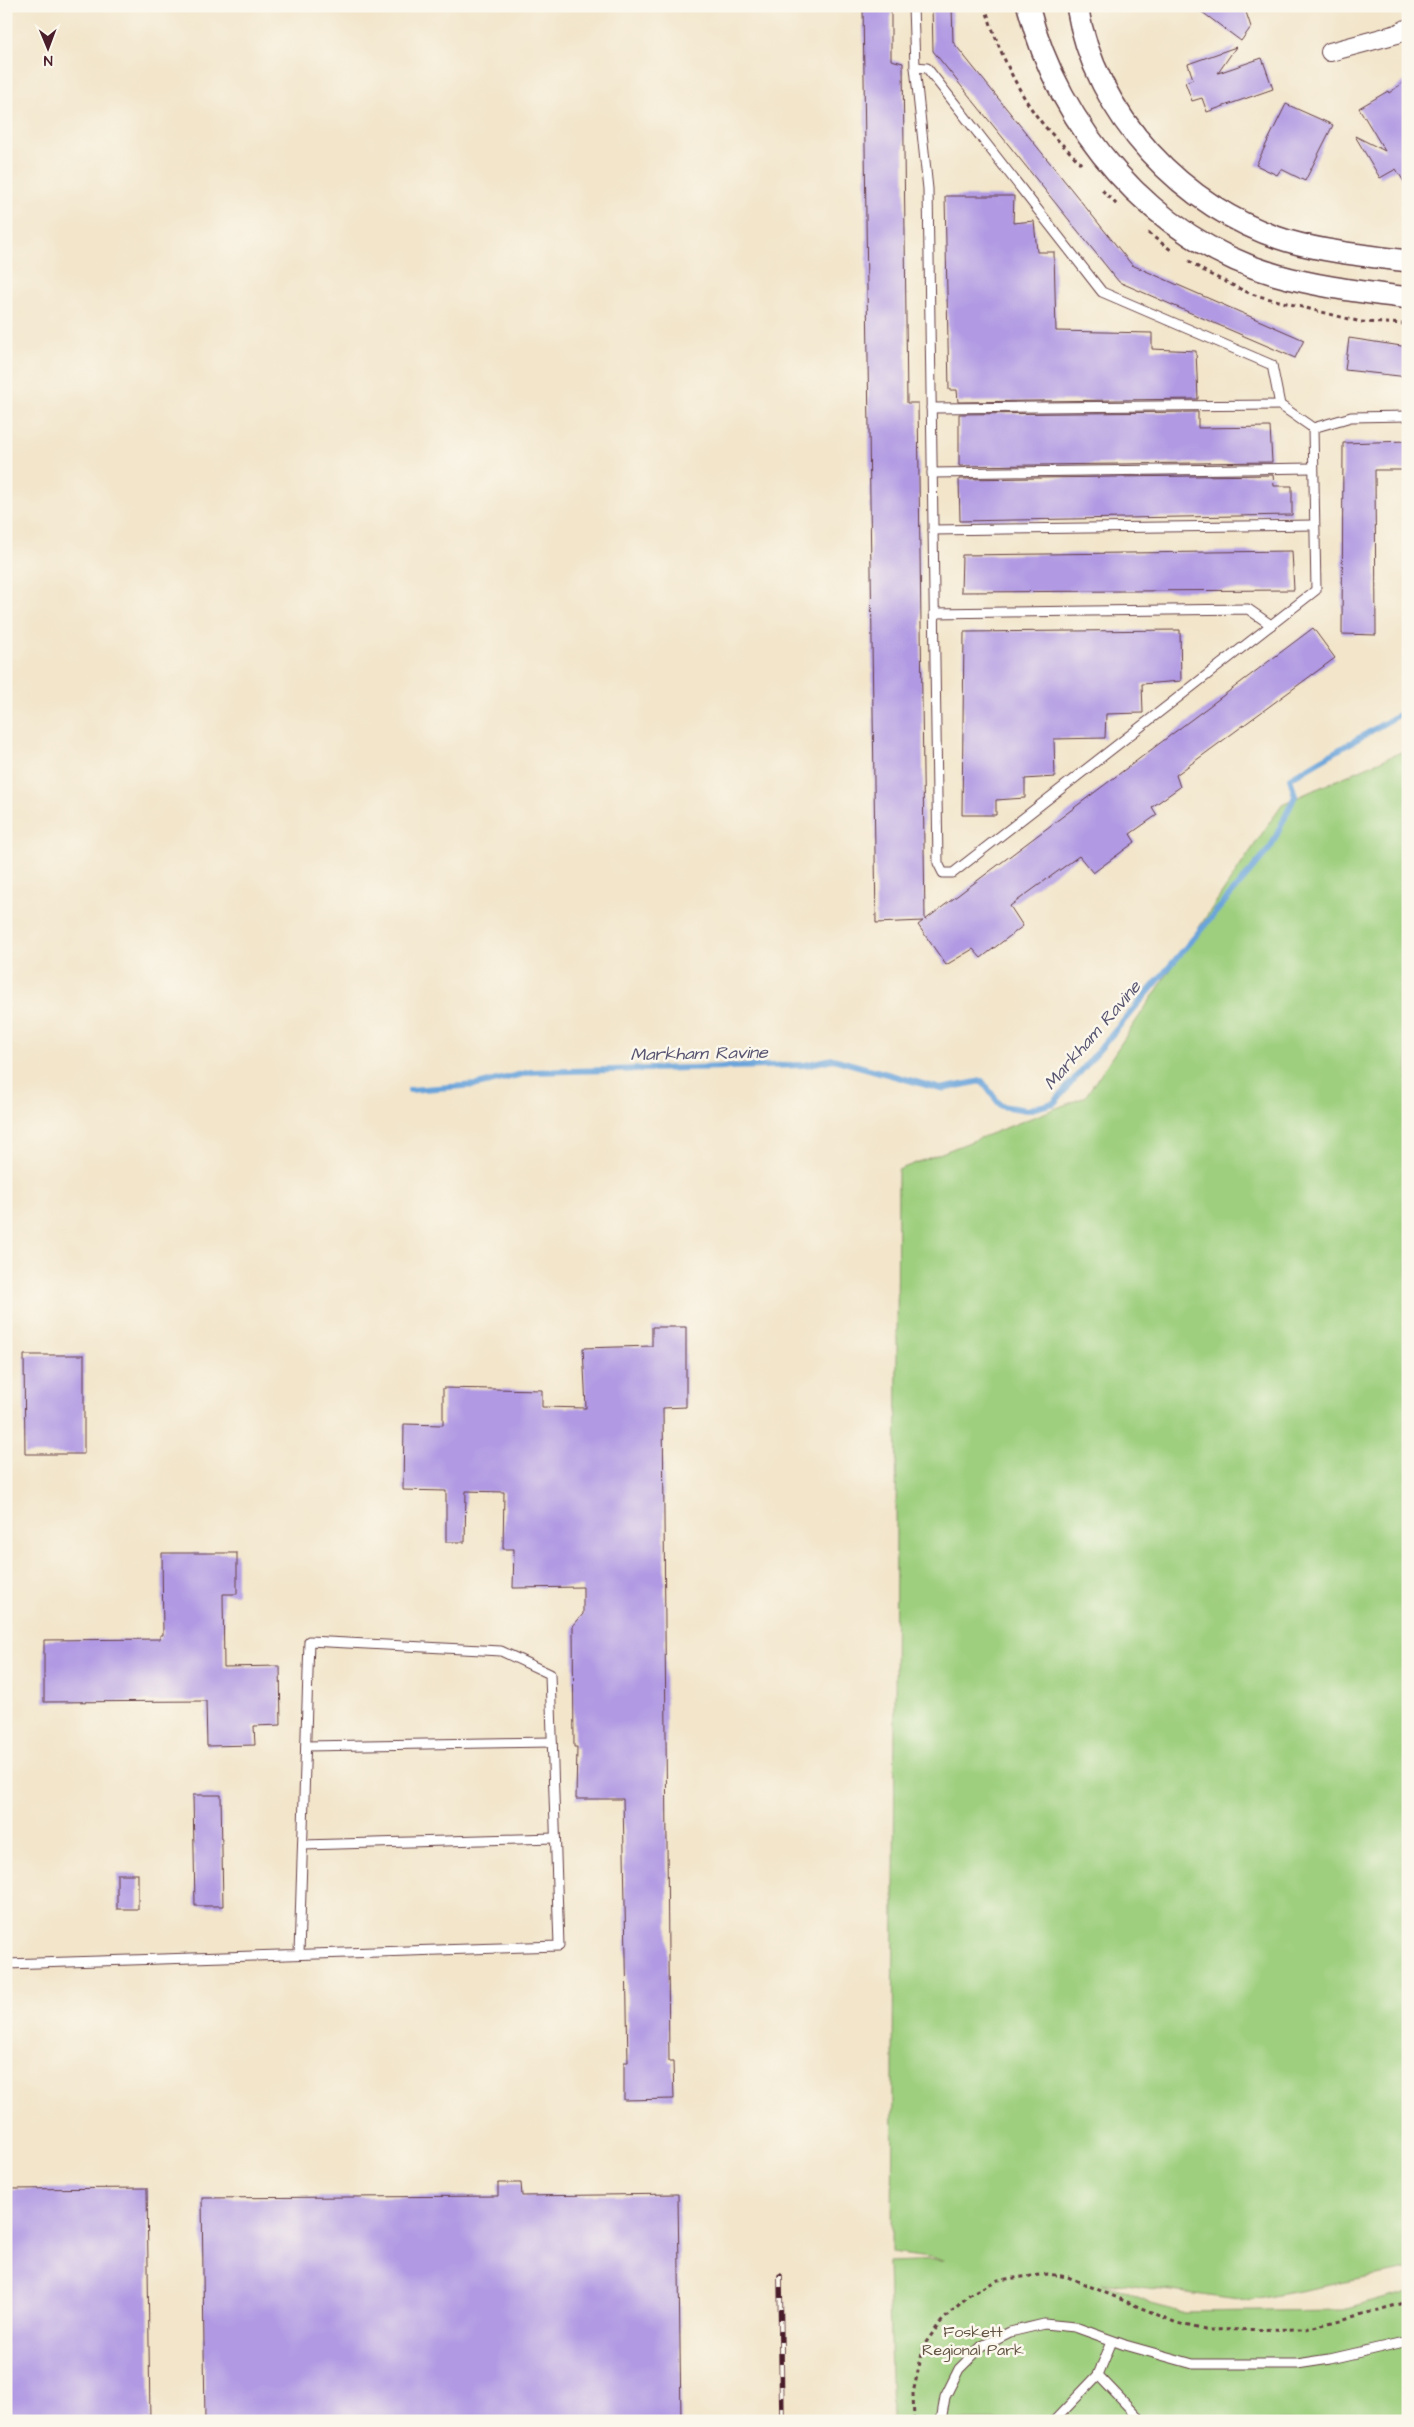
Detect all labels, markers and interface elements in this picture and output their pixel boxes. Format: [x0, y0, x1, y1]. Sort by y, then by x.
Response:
north arrow [22, 22, 72, 72]
text: N [43, 50, 53, 70]
water label: Markham Ravine [1038, 974, 1148, 1095]
water label: Markham Ravine [630, 1040, 769, 1067]
park label: Foskett Regional Park [922, 2321, 1024, 2362]

